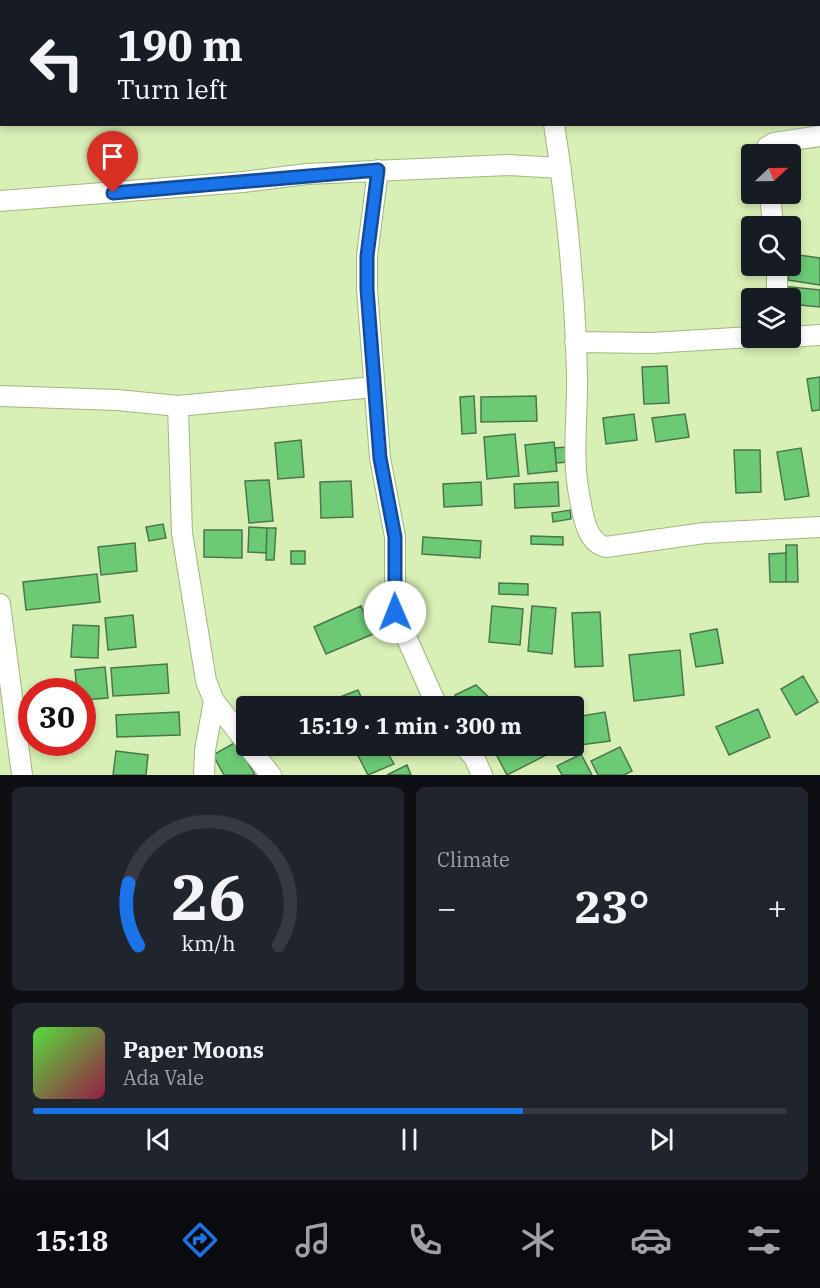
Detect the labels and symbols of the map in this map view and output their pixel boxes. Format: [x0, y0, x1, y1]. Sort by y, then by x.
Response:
pin [87, 131, 138, 193]
north arrow [741, 144, 801, 204]
position arrow [363, 580, 427, 644]
speed limit sign: 30 [18, 678, 96, 756]

